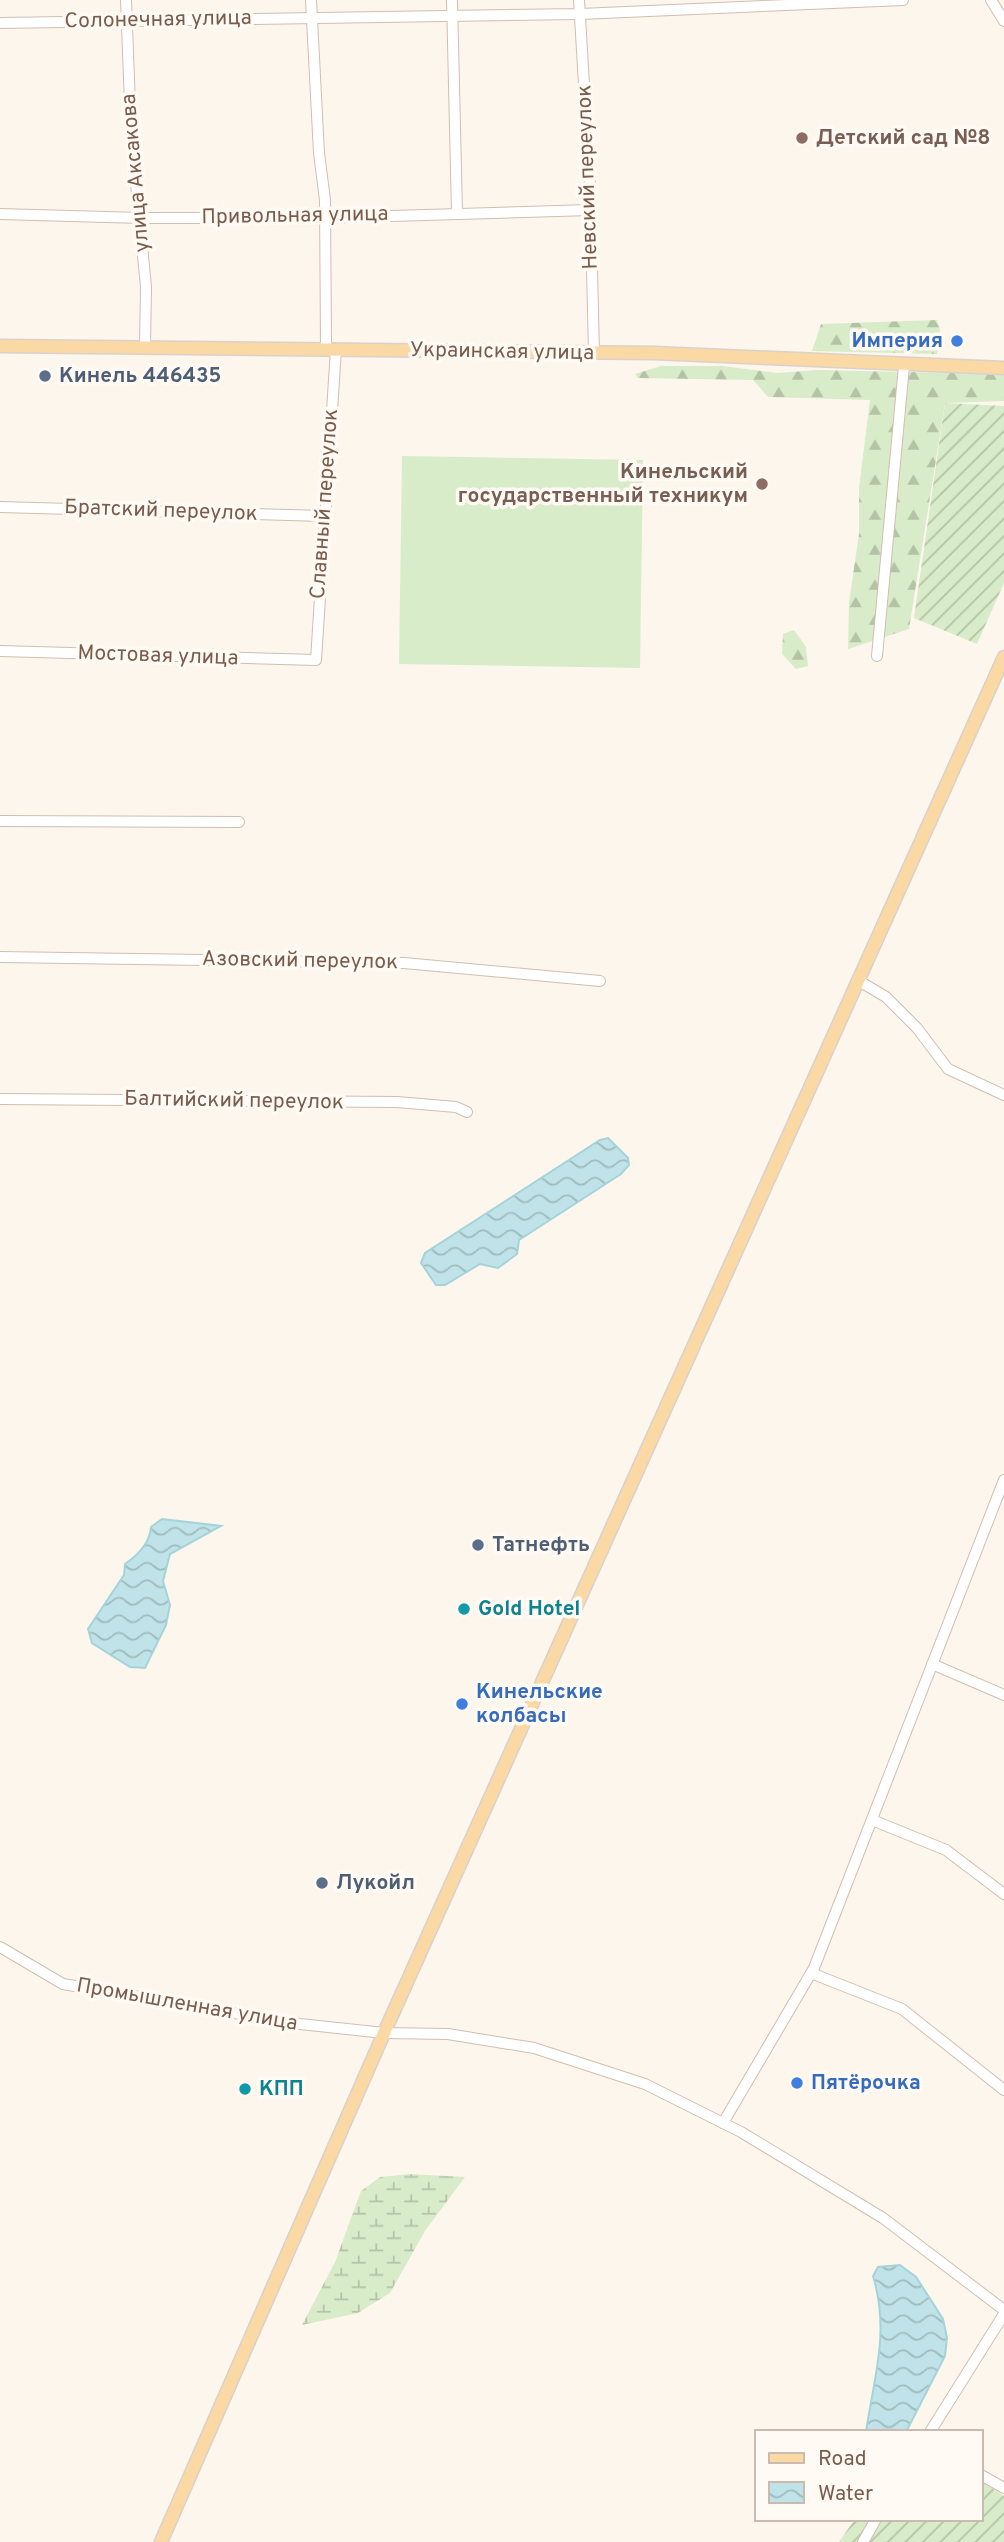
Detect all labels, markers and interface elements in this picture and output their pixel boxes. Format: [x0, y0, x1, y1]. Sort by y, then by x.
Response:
street label: Солонечная улица [64, 5, 252, 35]
street label: Невский переулок [571, 84, 605, 270]
street label: улица Аксакова [116, 93, 156, 253]
place label: Детский сад №8 [816, 125, 991, 152]
marker: Детский сад №8 [794, 130, 810, 146]
street label: Привольная улица [201, 201, 389, 231]
place label: Империя [851, 328, 943, 355]
marker: Империя [949, 333, 965, 349]
street label: Украинская улица [410, 337, 594, 367]
place label: Кинель 446435 [59, 363, 221, 390]
marker: Кинель 446435 [37, 368, 53, 384]
street label: Славный переулок [305, 408, 345, 600]
place label: Кинельский государственный техникум [458, 459, 748, 510]
marker: Кинельский государственный техникум [754, 476, 770, 492]
street label: Братский переулок [64, 494, 258, 528]
street label: Мостовая улица [77, 640, 239, 672]
street label: Азовский переулок [202, 946, 398, 976]
street label: Балтийский переулок [124, 1086, 344, 1116]
place label: Татнефть [492, 1532, 590, 1559]
marker: Татнефть [470, 1537, 486, 1553]
place label: Gold Hotel [478, 1596, 580, 1623]
marker: Gold Hotel [456, 1601, 472, 1617]
place label: Кинельские колбасы [476, 1679, 603, 1730]
marker: Кинельские колбасы [454, 1696, 470, 1712]
place label: Лукойл [336, 1870, 415, 1897]
marker: Лукойл [314, 1875, 330, 1891]
street label: Промышленная улица [74, 1972, 300, 2038]
place label: Пятёрочка [811, 2070, 921, 2097]
marker: Пятёрочка [789, 2075, 805, 2091]
place label: КПП [259, 2076, 304, 2103]
marker: КПП [237, 2081, 253, 2097]
legend [755, 2430, 983, 2521]
text: Road [818, 2446, 867, 2473]
text: Water [818, 2481, 873, 2508]

